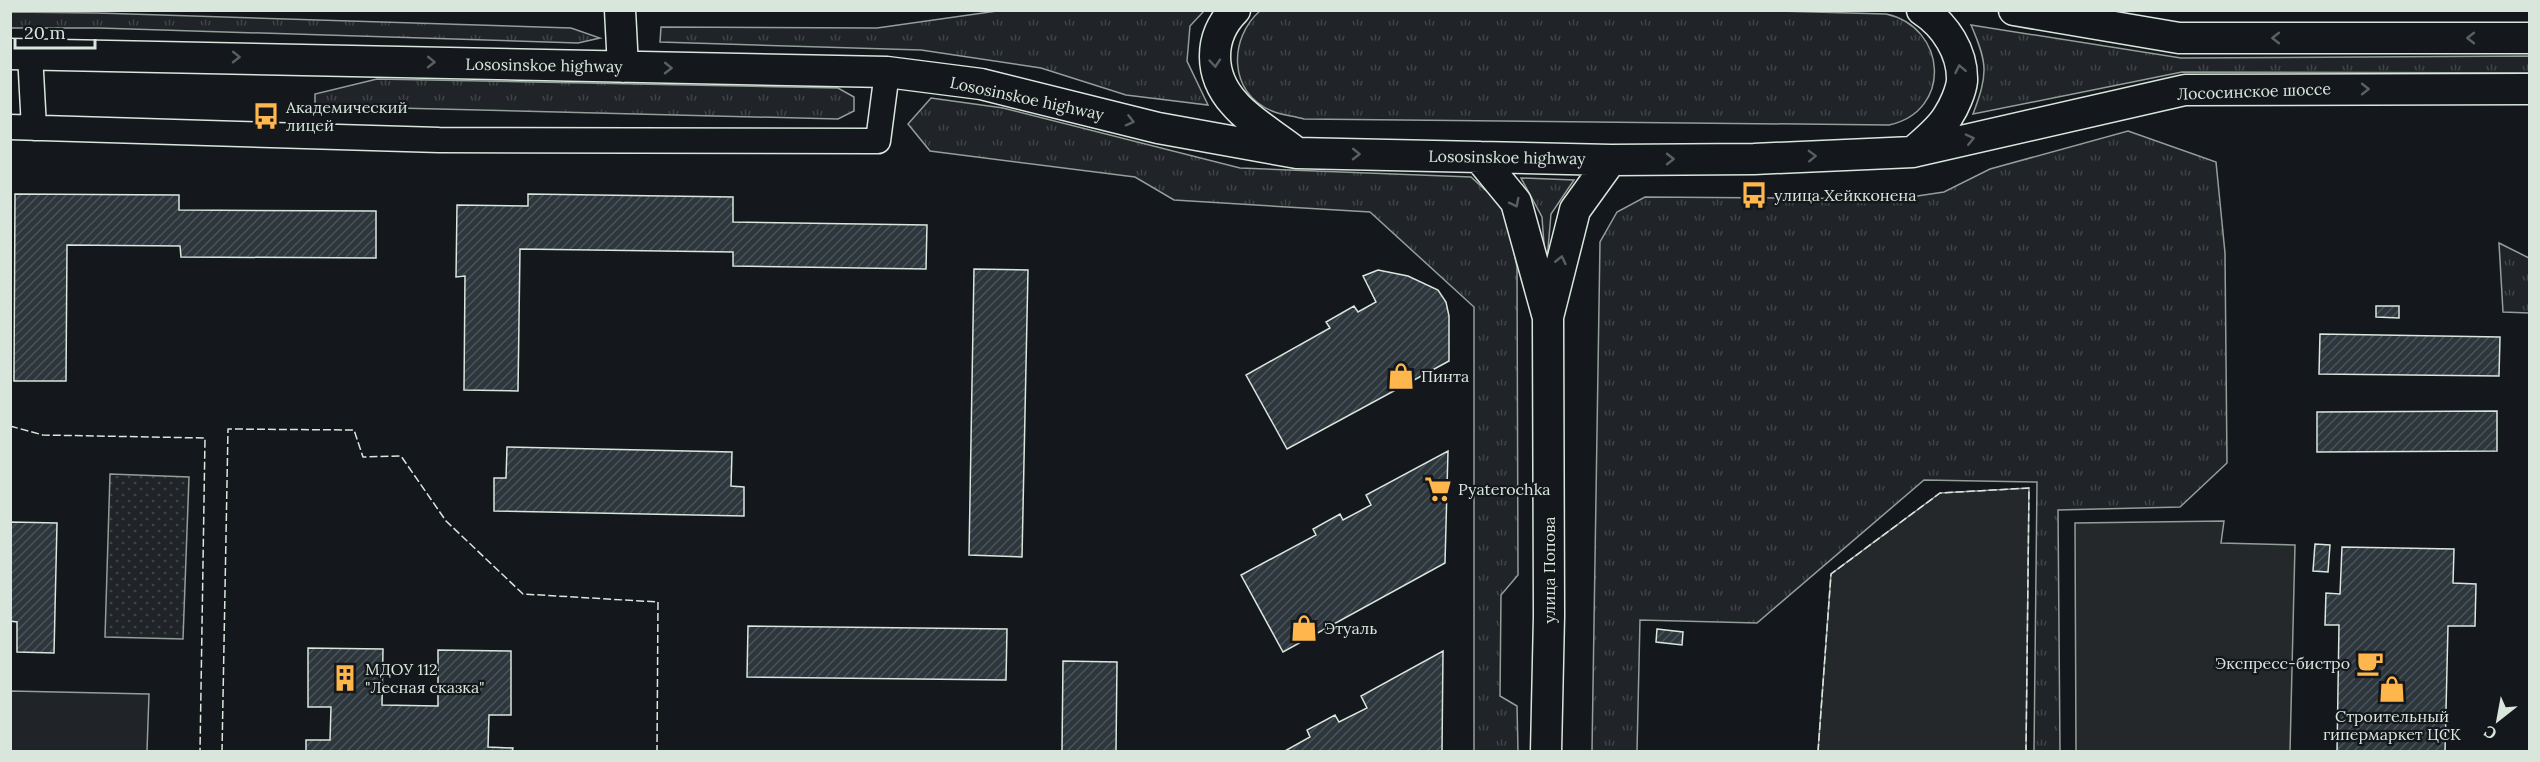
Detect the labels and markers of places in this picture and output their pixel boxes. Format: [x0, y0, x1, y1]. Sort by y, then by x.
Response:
place label: Академический лицей [285, 97, 408, 135]
bus stop icon: Академический лицей [251, 101, 281, 131]
bus stop icon: улица Хейкконена [1739, 180, 1769, 210]
place label: улица Хейкконена [1774, 185, 1917, 205]
shop icon: Пинта [1386, 361, 1416, 391]
place label: Пинта [1421, 366, 1469, 386]
supermarket icon: Pyaterochka [1423, 474, 1453, 504]
place label: Pyaterochka [1458, 479, 1551, 499]
shop icon: Этуаль [1289, 613, 1319, 643]
place label: Этуаль [1324, 618, 1377, 638]
cafe icon: Экспресс-бистро [2355, 648, 2385, 678]
place label: Экспресс-бистро [2215, 653, 2350, 673]
place label: МДОУ 112 "Лесная сказка" [365, 659, 485, 697]
building icon: МДОУ 112 "Лесная сказка" [330, 663, 360, 693]
shop icon: Строительный гипермаркет ЦСК [2377, 674, 2407, 704]
place label: Строительный гипермаркет ЦСК [2323, 706, 2461, 744]

